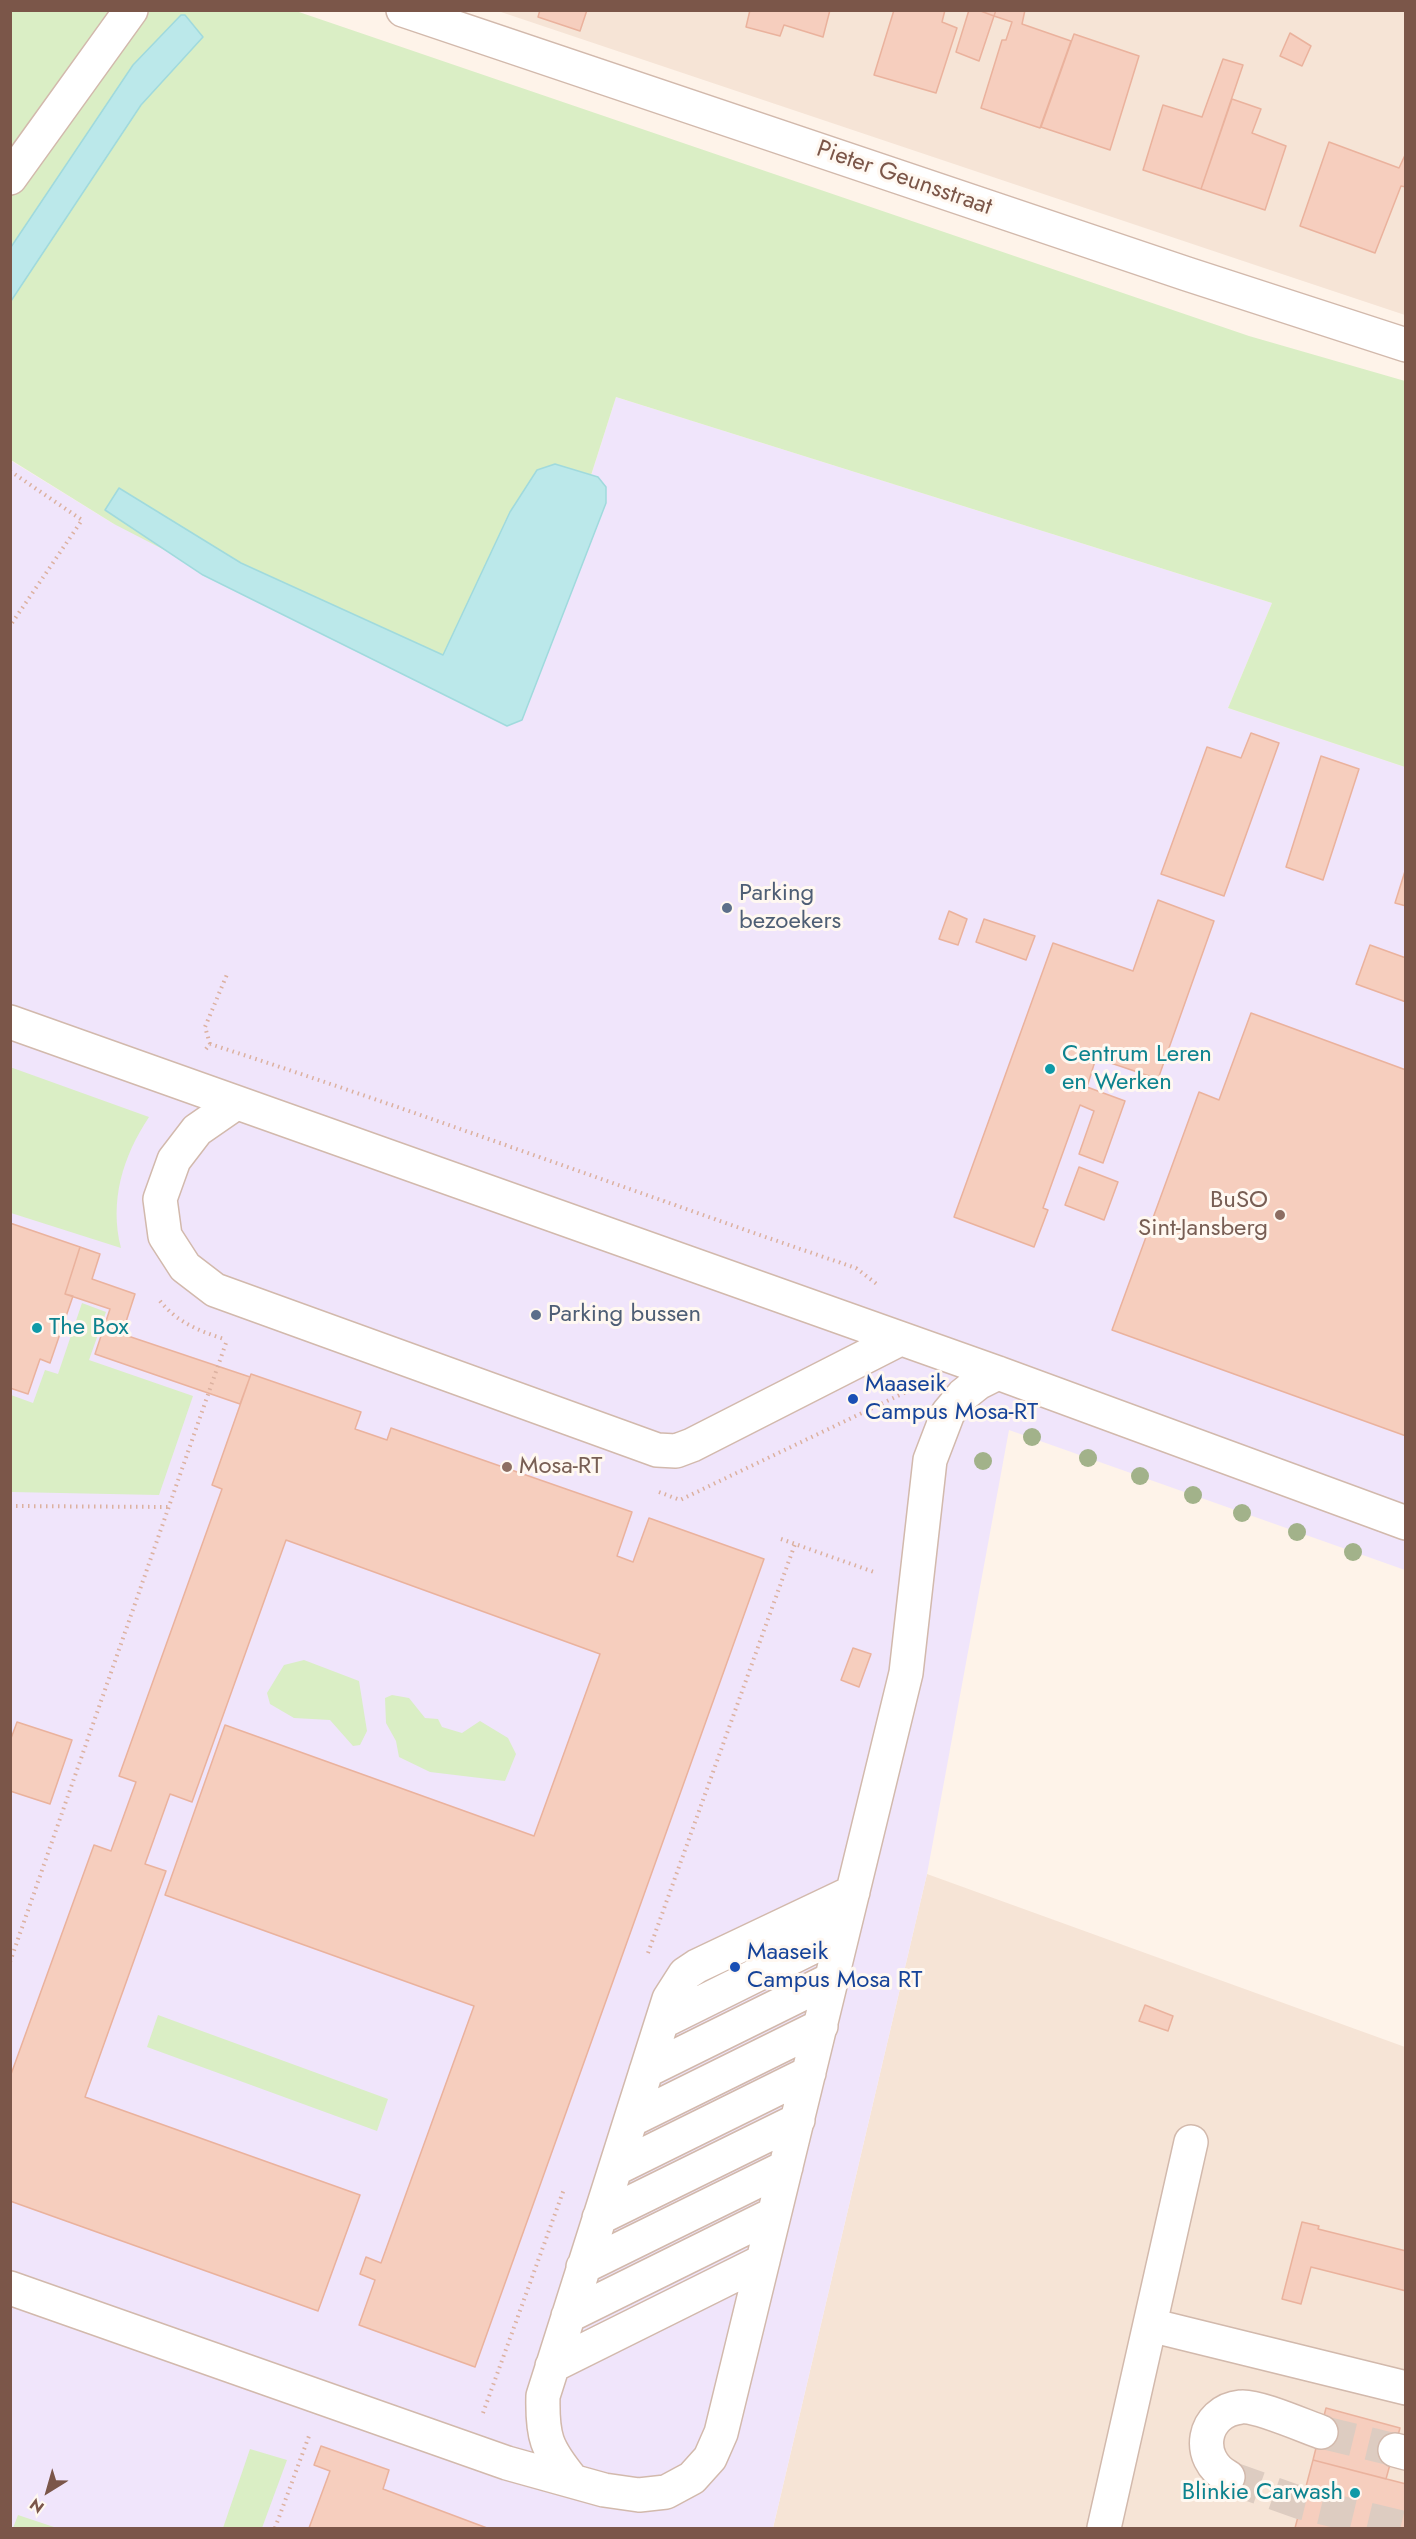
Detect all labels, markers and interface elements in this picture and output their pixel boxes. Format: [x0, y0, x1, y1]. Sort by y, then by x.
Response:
street label: Pieter Geunsstraat [812, 135, 996, 223]
place label: Parking bezoekers [739, 880, 841, 936]
marker: Parking bezoekers [720, 901, 734, 915]
place label: Centrum Leren en Werken [1062, 1041, 1212, 1097]
marker: Centrum Leren en Werken [1043, 1062, 1057, 1076]
place label: BuSO Sint-Jansberg [1138, 1187, 1268, 1243]
marker: BuSO Sint-Jansberg [1273, 1208, 1287, 1222]
place label: Parking bussen [548, 1301, 701, 1329]
marker: Parking bussen [529, 1308, 543, 1322]
place label: The Box [49, 1314, 129, 1342]
marker: The Box [30, 1321, 44, 1335]
place label: Maaseik Campus Mosa-RT [865, 1371, 1038, 1427]
marker: Maaseik Campus Mosa-RT [846, 1392, 860, 1406]
place label: Mosa-RT [519, 1453, 602, 1481]
marker: Mosa-RT [500, 1460, 514, 1474]
place label: Maaseik Campus Mosa RT [747, 1939, 922, 1995]
marker: Maaseik Campus Mosa RT [728, 1960, 742, 1974]
north arrow [18, 2461, 78, 2521]
place label: Blinkie Carwash [1182, 2479, 1343, 2507]
marker: Blinkie Carwash [1348, 2486, 1362, 2500]
text: N [25, 2493, 49, 2519]

